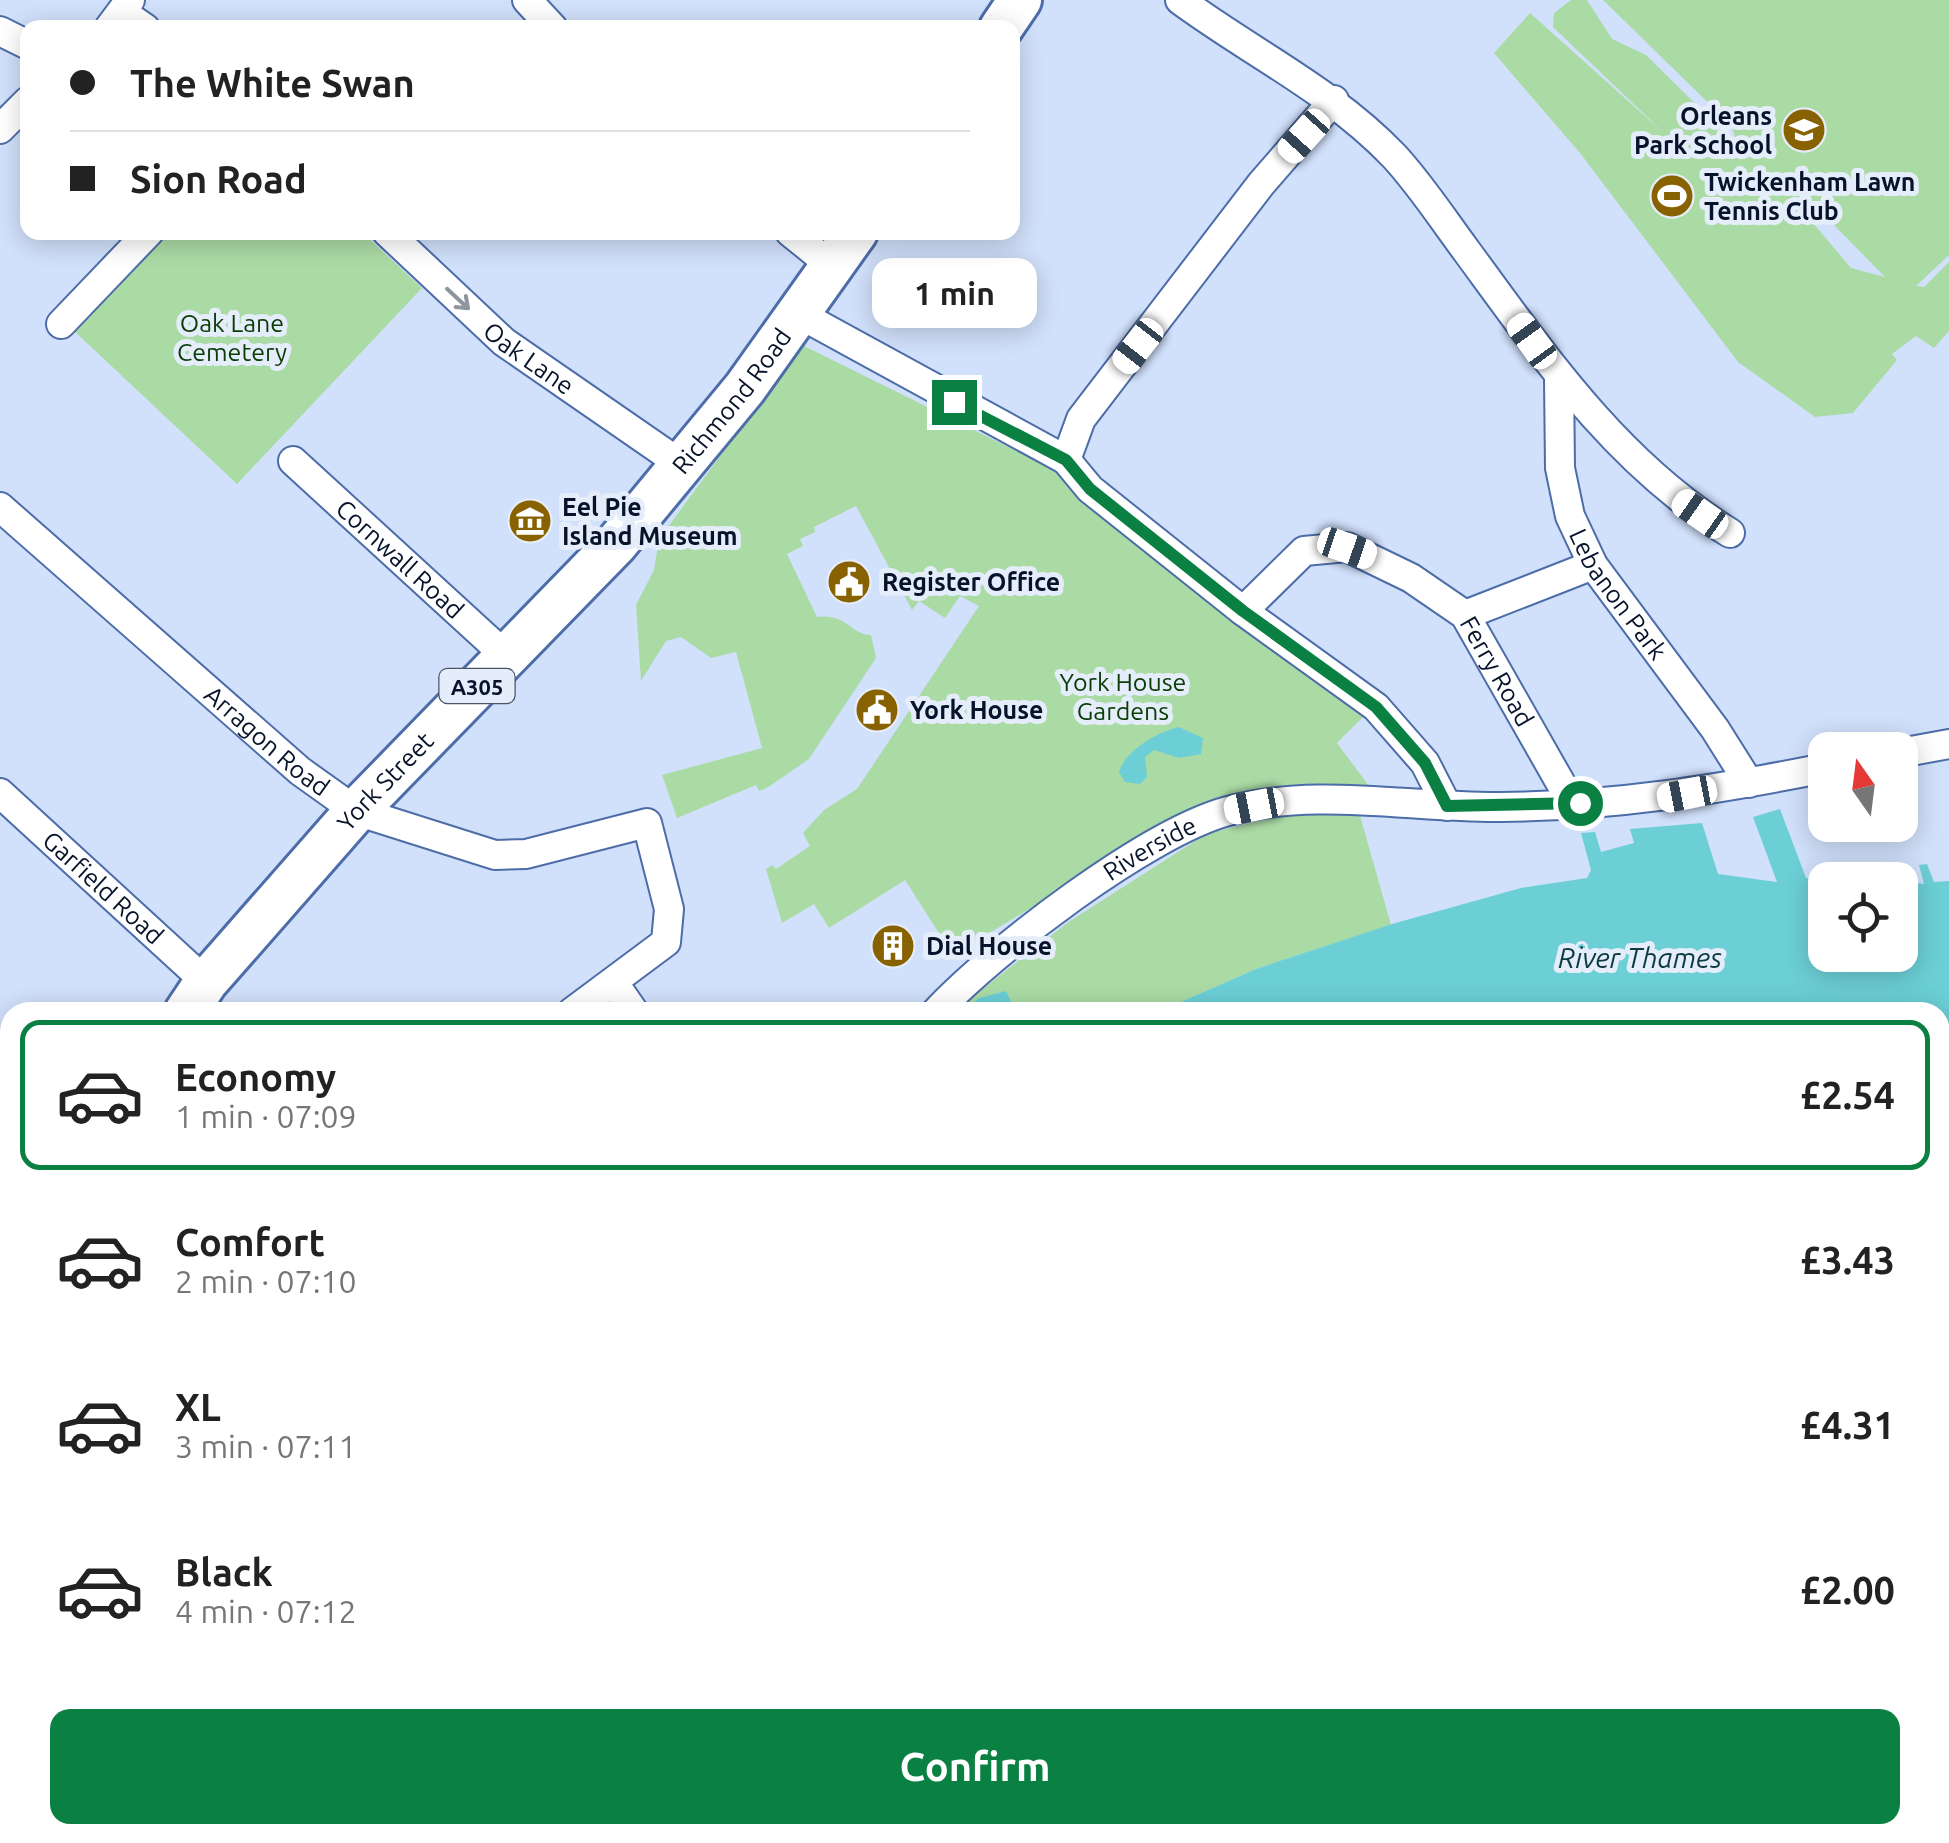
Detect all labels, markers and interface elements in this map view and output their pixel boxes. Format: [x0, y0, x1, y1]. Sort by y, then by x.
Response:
text: The White Swan [130, 62, 415, 104]
place label: Orleans Park School [1634, 102, 1772, 159]
car [1273, 104, 1335, 168]
school or university icon: Orleans Park School [1781, 107, 1827, 153]
text: Sion Road [130, 158, 307, 200]
place label: Twickenham Lawn Tennis Club [1704, 168, 1915, 225]
sports icon: Twickenham Lawn Tennis Club [1649, 173, 1695, 219]
callout: 1 min [872, 257, 1036, 327]
text: 1 min [914, 275, 995, 311]
one-way arrow [445, 287, 470, 310]
car [1502, 308, 1562, 374]
park label: Oak Lane Cemetery [177, 309, 287, 366]
car [1108, 313, 1168, 379]
street label: Oak Lane [478, 316, 579, 400]
street label: Richmond Road [666, 323, 797, 479]
route end [932, 380, 977, 425]
car [1667, 485, 1733, 543]
place label: Eel Pie Island Museum [562, 493, 738, 550]
street label: Cornwall Road [331, 494, 469, 624]
museum icon: Eel Pie Island Museum [507, 498, 553, 544]
car [1314, 524, 1380, 572]
street label: Lebanon Park [1564, 524, 1673, 665]
public building icon: Register Office [826, 559, 872, 605]
place label: Register Office [882, 568, 1060, 596]
street label: Ferry Road [1455, 611, 1539, 731]
park label: York House Gardens [1060, 668, 1186, 725]
road number: A305 [440, 669, 514, 703]
street label: Arragon Road [199, 680, 335, 801]
public building icon: York House [854, 687, 900, 733]
place label: York House [910, 696, 1043, 724]
street label: York Street [331, 726, 439, 836]
north arrow [1808, 732, 1918, 842]
map controls [1808, 732, 1918, 972]
car [1655, 774, 1719, 814]
route start [1558, 781, 1603, 826]
car [1222, 786, 1286, 826]
street label: Riverside [1098, 811, 1201, 886]
street label: Garfield Road [37, 826, 169, 950]
button: locate [1808, 862, 1918, 972]
building icon: Dial House [870, 923, 916, 969]
place label: Dial House [926, 932, 1052, 960]
water label: River Thames [1558, 942, 1722, 973]
icon: car [55, 1050, 145, 1140]
text: Economy [175, 1056, 336, 1098]
text: £2.54 [1800, 1074, 1895, 1116]
text: 1 min · 07:09 [175, 1098, 357, 1134]
icon: car [55, 1215, 145, 1305]
text: Comfort [175, 1221, 325, 1263]
text: £3.43 [1800, 1239, 1895, 1281]
text: 2 min · 07:10 [175, 1263, 357, 1299]
icon: car [55, 1380, 145, 1470]
text: XL [175, 1386, 221, 1428]
text: £4.31 [1800, 1404, 1895, 1446]
text: 3 min · 07:11 [175, 1428, 357, 1464]
icon: car [55, 1545, 145, 1635]
text: Black [175, 1551, 273, 1593]
text: £2.00 [1800, 1569, 1895, 1611]
text: 4 min · 07:12 [175, 1593, 357, 1629]
button: Confirm [50, 1709, 1900, 1824]

